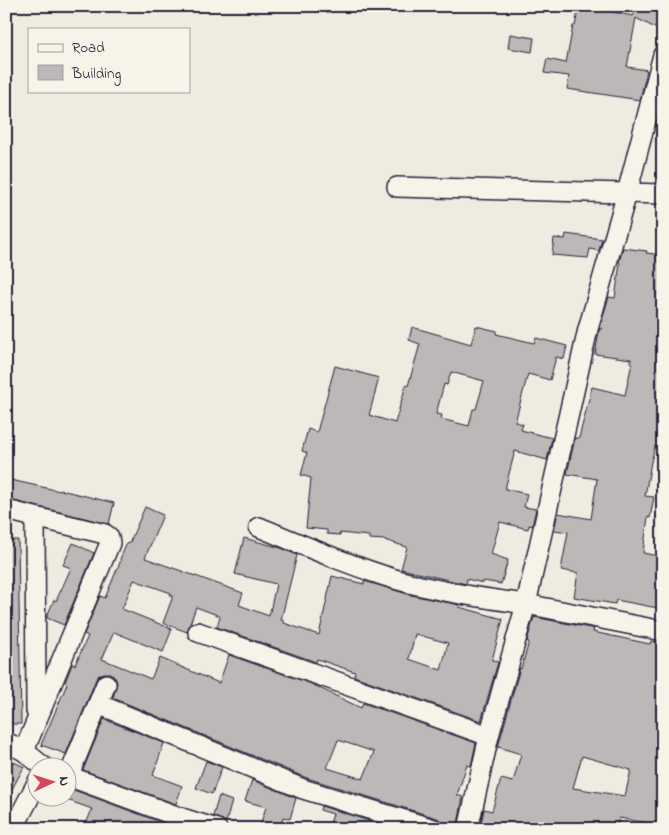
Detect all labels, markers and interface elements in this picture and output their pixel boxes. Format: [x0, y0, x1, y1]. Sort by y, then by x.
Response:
legend [28, 28, 190, 92]
text: Road [72, 37, 105, 59]
text: Building [71, 63, 121, 86]
north arrow [28, 758, 78, 808]
text: N [53, 776, 74, 787]

